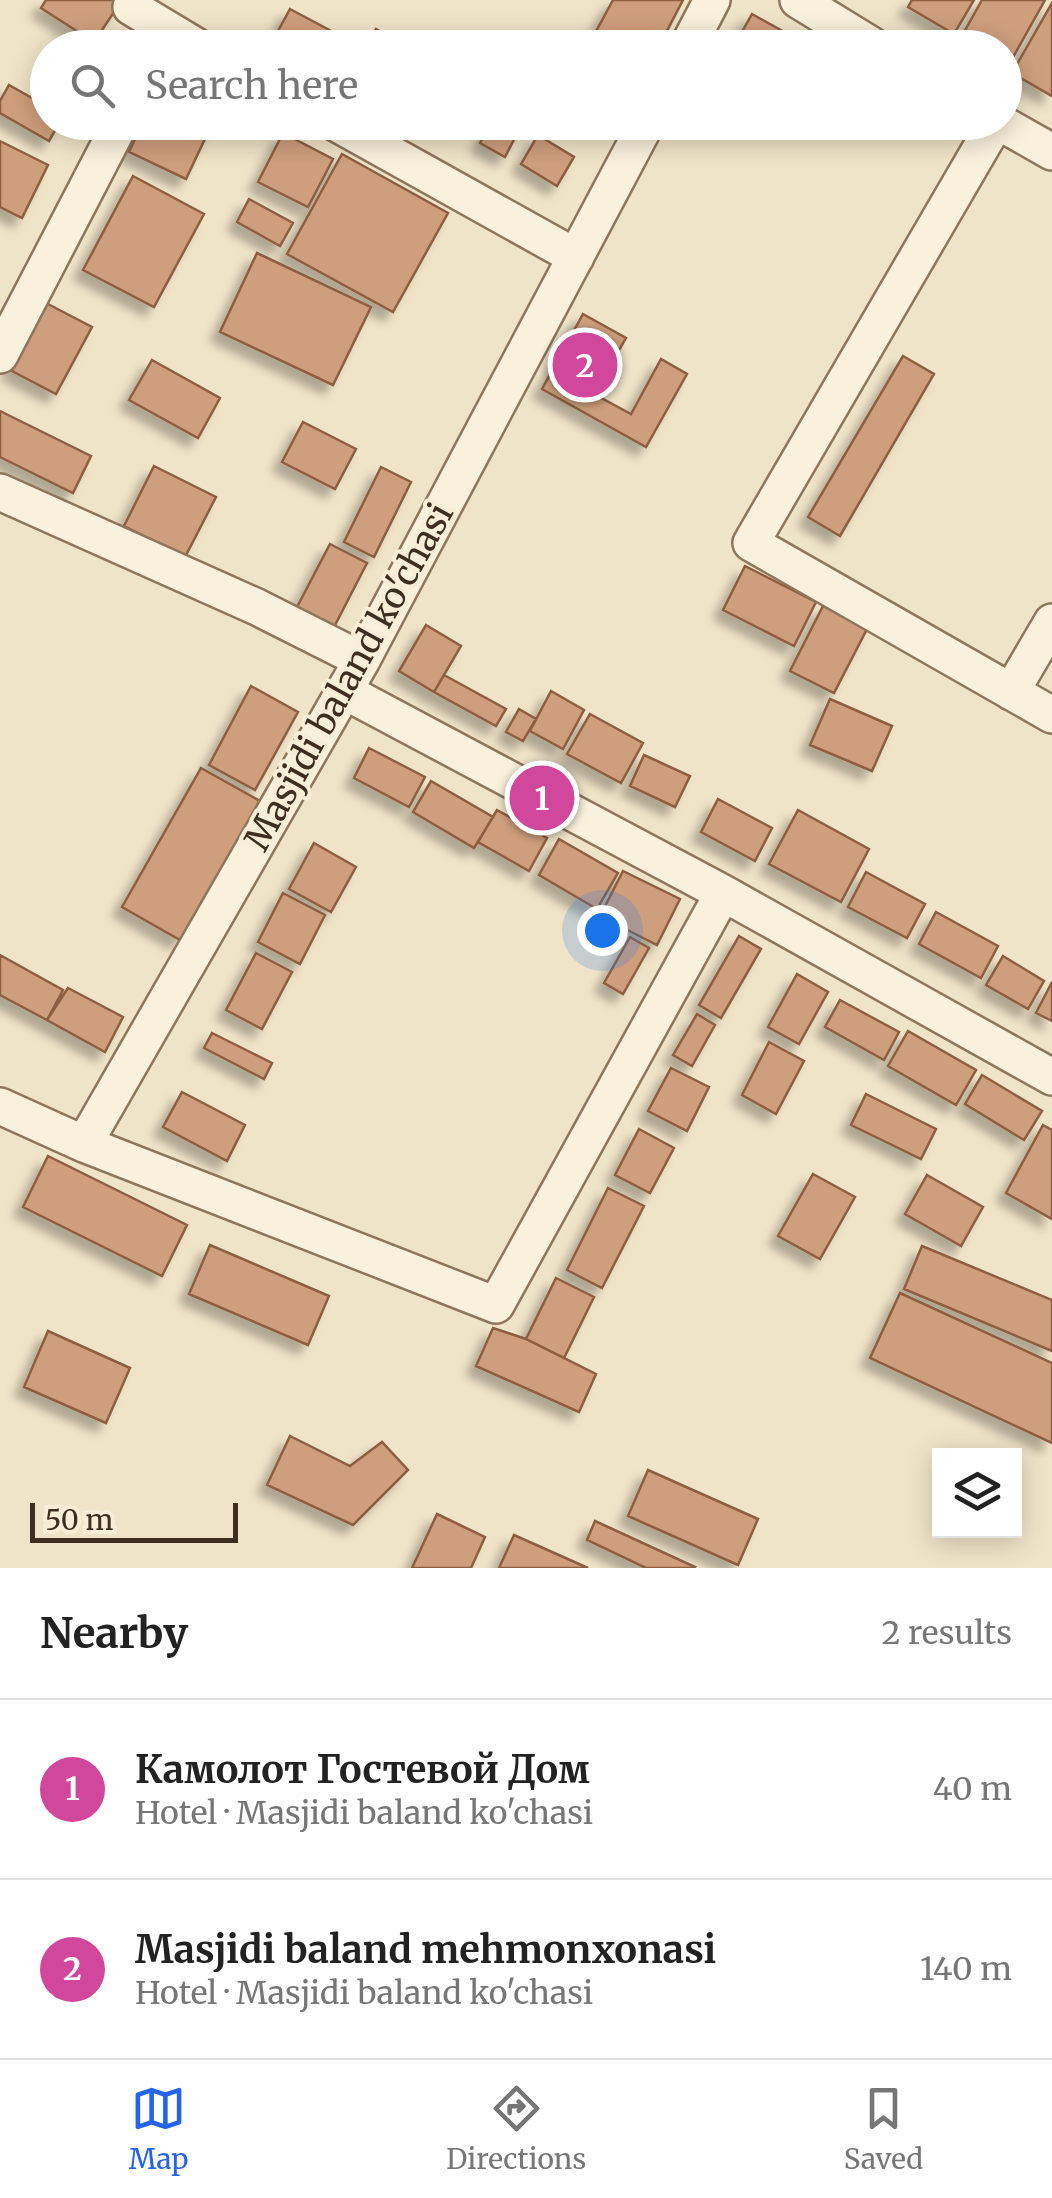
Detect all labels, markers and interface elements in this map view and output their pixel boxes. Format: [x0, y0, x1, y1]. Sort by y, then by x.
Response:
search box [30, 30, 1022, 140]
icon: search [65, 58, 120, 113]
text: Search here [145, 62, 358, 109]
pin: 2 [552, 328, 618, 402]
street label: Masjidi baland ko'chasi [235, 496, 463, 858]
pin: 1 [510, 760, 574, 836]
your location [577, 905, 628, 956]
map controls [932, 1448, 1022, 1538]
button: layers [932, 1448, 1022, 1538]
scale bar [30, 1498, 238, 1542]
text: 50 m [45, 1502, 113, 1538]
text: Nearby [40, 1607, 188, 1659]
text: 2 results [881, 1613, 1012, 1653]
text: Камолот Гостевой Дом [135, 1746, 590, 1793]
text: 1 [65, 1769, 80, 1809]
text: 40 m [933, 1769, 1012, 1809]
text: Hotel · Masjidi baland ko'chasi [135, 1793, 593, 1833]
text: Masjidi baland mehmonxonasi [135, 1926, 716, 1973]
text: 2 [63, 1949, 82, 1989]
text: 140 m [920, 1949, 1012, 1989]
text: Hotel · Masjidi baland ko'chasi [135, 1973, 593, 2013]
tab: Map [129, 2081, 189, 2177]
tab: Directions [446, 2081, 586, 2177]
tab: Saved [844, 2081, 923, 2177]

